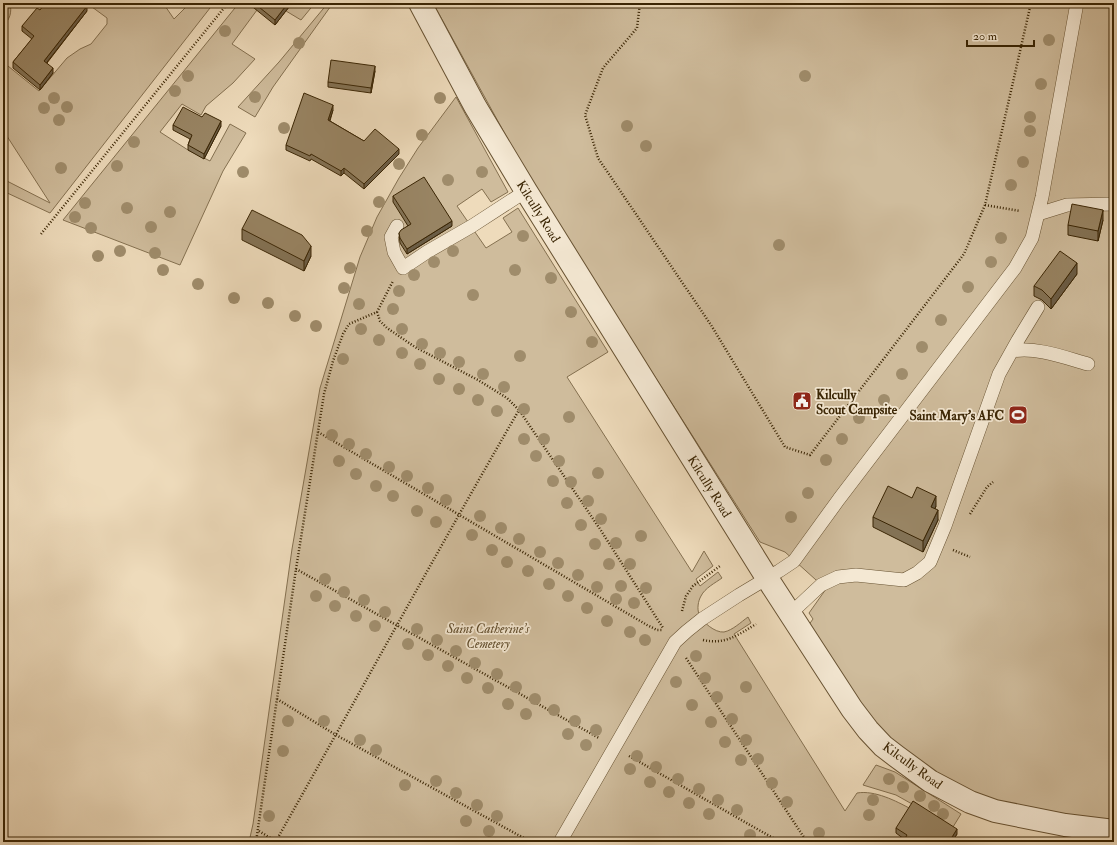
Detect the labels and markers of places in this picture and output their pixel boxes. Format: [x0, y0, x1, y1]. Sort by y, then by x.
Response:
place label: Kilcully Scout Campsite [816, 387, 898, 419]
public building icon: Kilcully Scout Campsite [791, 390, 813, 412]
sports icon: Saint Mary's AFC [1007, 404, 1029, 426]
place label: Saint Mary's AFC [909, 408, 1004, 425]

